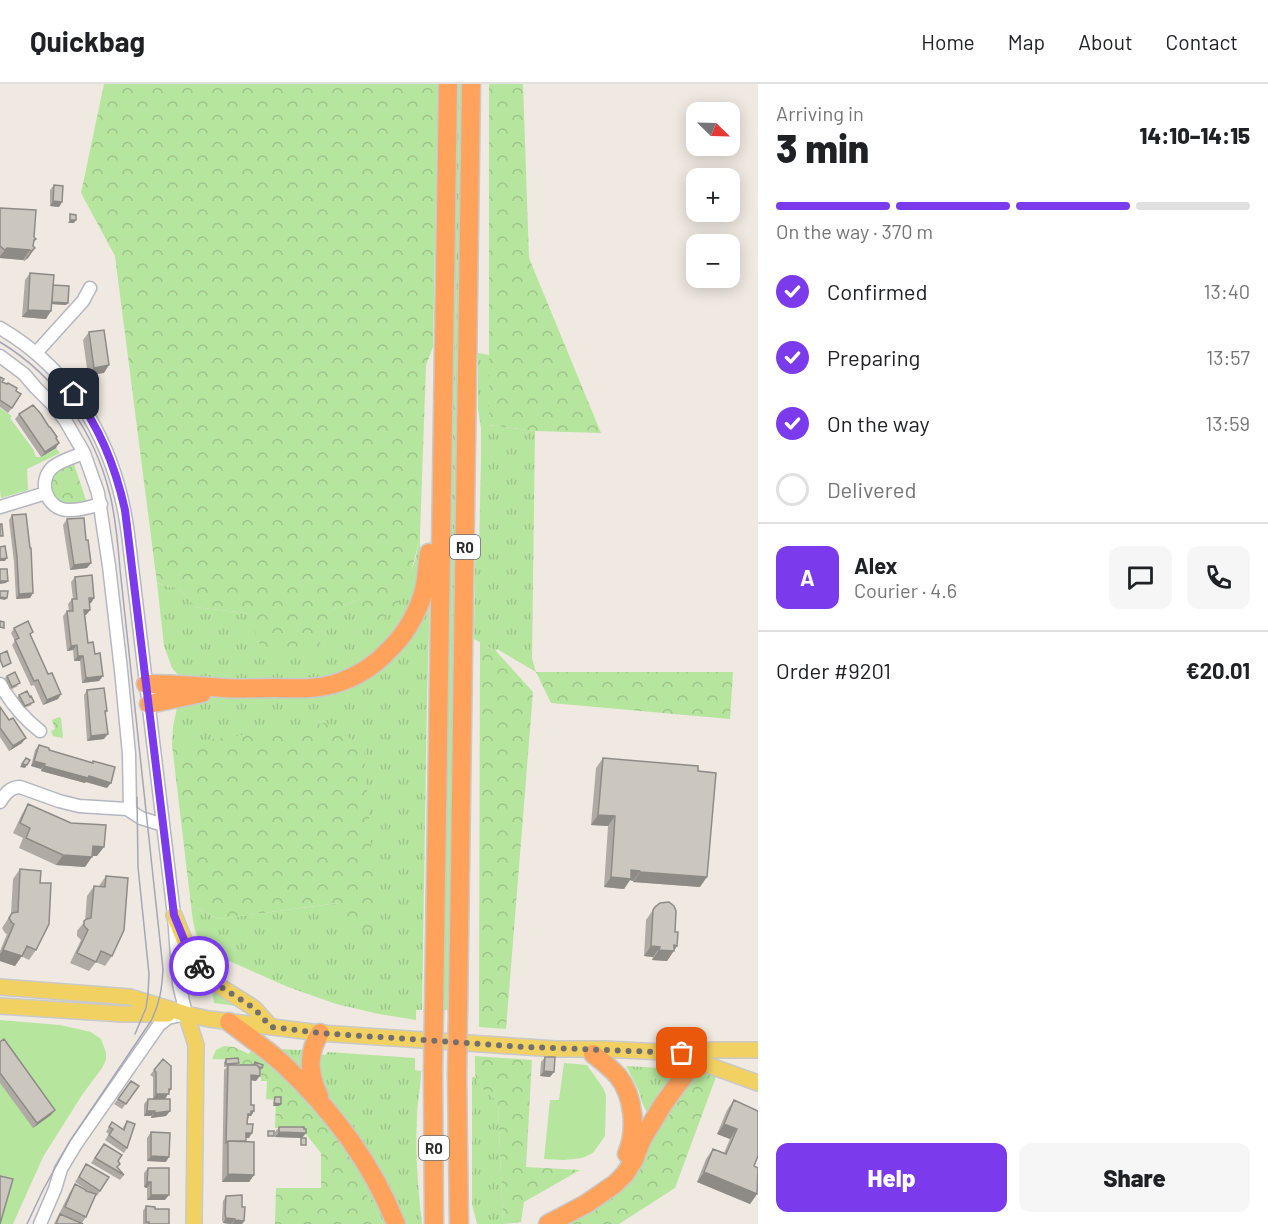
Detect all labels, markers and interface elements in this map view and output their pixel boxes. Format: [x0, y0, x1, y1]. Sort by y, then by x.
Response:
text: Quickbag [30, 24, 145, 58]
text: Home [921, 29, 975, 54]
text: Map [1008, 29, 1045, 54]
text: About [1078, 29, 1133, 54]
text: Contact [1166, 29, 1238, 54]
text: Arriving in [776, 101, 864, 125]
north arrow [686, 102, 740, 156]
map controls [686, 102, 740, 288]
text: 14:10–14:15 [1140, 122, 1250, 148]
text: 3 min [776, 124, 869, 171]
button: + [686, 168, 740, 222]
text: On the way · 370 m [776, 219, 933, 243]
button: − [686, 234, 740, 288]
icon: check [776, 275, 809, 308]
text: Confirmed [827, 278, 927, 304]
text: 13:40 [1204, 279, 1250, 303]
icon: check [776, 341, 809, 374]
text: Preparing [827, 344, 920, 370]
text: 13:57 [1206, 345, 1250, 369]
pin [48, 368, 99, 419]
icon: home [57, 377, 90, 410]
icon: check [776, 407, 809, 440]
text: On the way [827, 410, 930, 436]
text: 13:59 [1205, 411, 1250, 435]
text: Delivered [827, 476, 916, 502]
road number: R0 [450, 535, 480, 559]
button: chat [1109, 546, 1172, 609]
button: phone [1187, 546, 1250, 609]
text: Alex [854, 552, 897, 578]
text: A [800, 564, 815, 590]
text: Courier · 4.6 [854, 578, 957, 602]
text: Order #9201 [776, 657, 891, 683]
text: €20.01 [1186, 657, 1250, 683]
courier [169, 936, 229, 996]
icon: bike [183, 950, 216, 983]
pin [656, 1027, 707, 1078]
icon: bag [665, 1036, 698, 1069]
road number: R0 [419, 1136, 449, 1160]
button: Help [776, 1143, 1007, 1212]
button: Share [1019, 1143, 1250, 1212]

